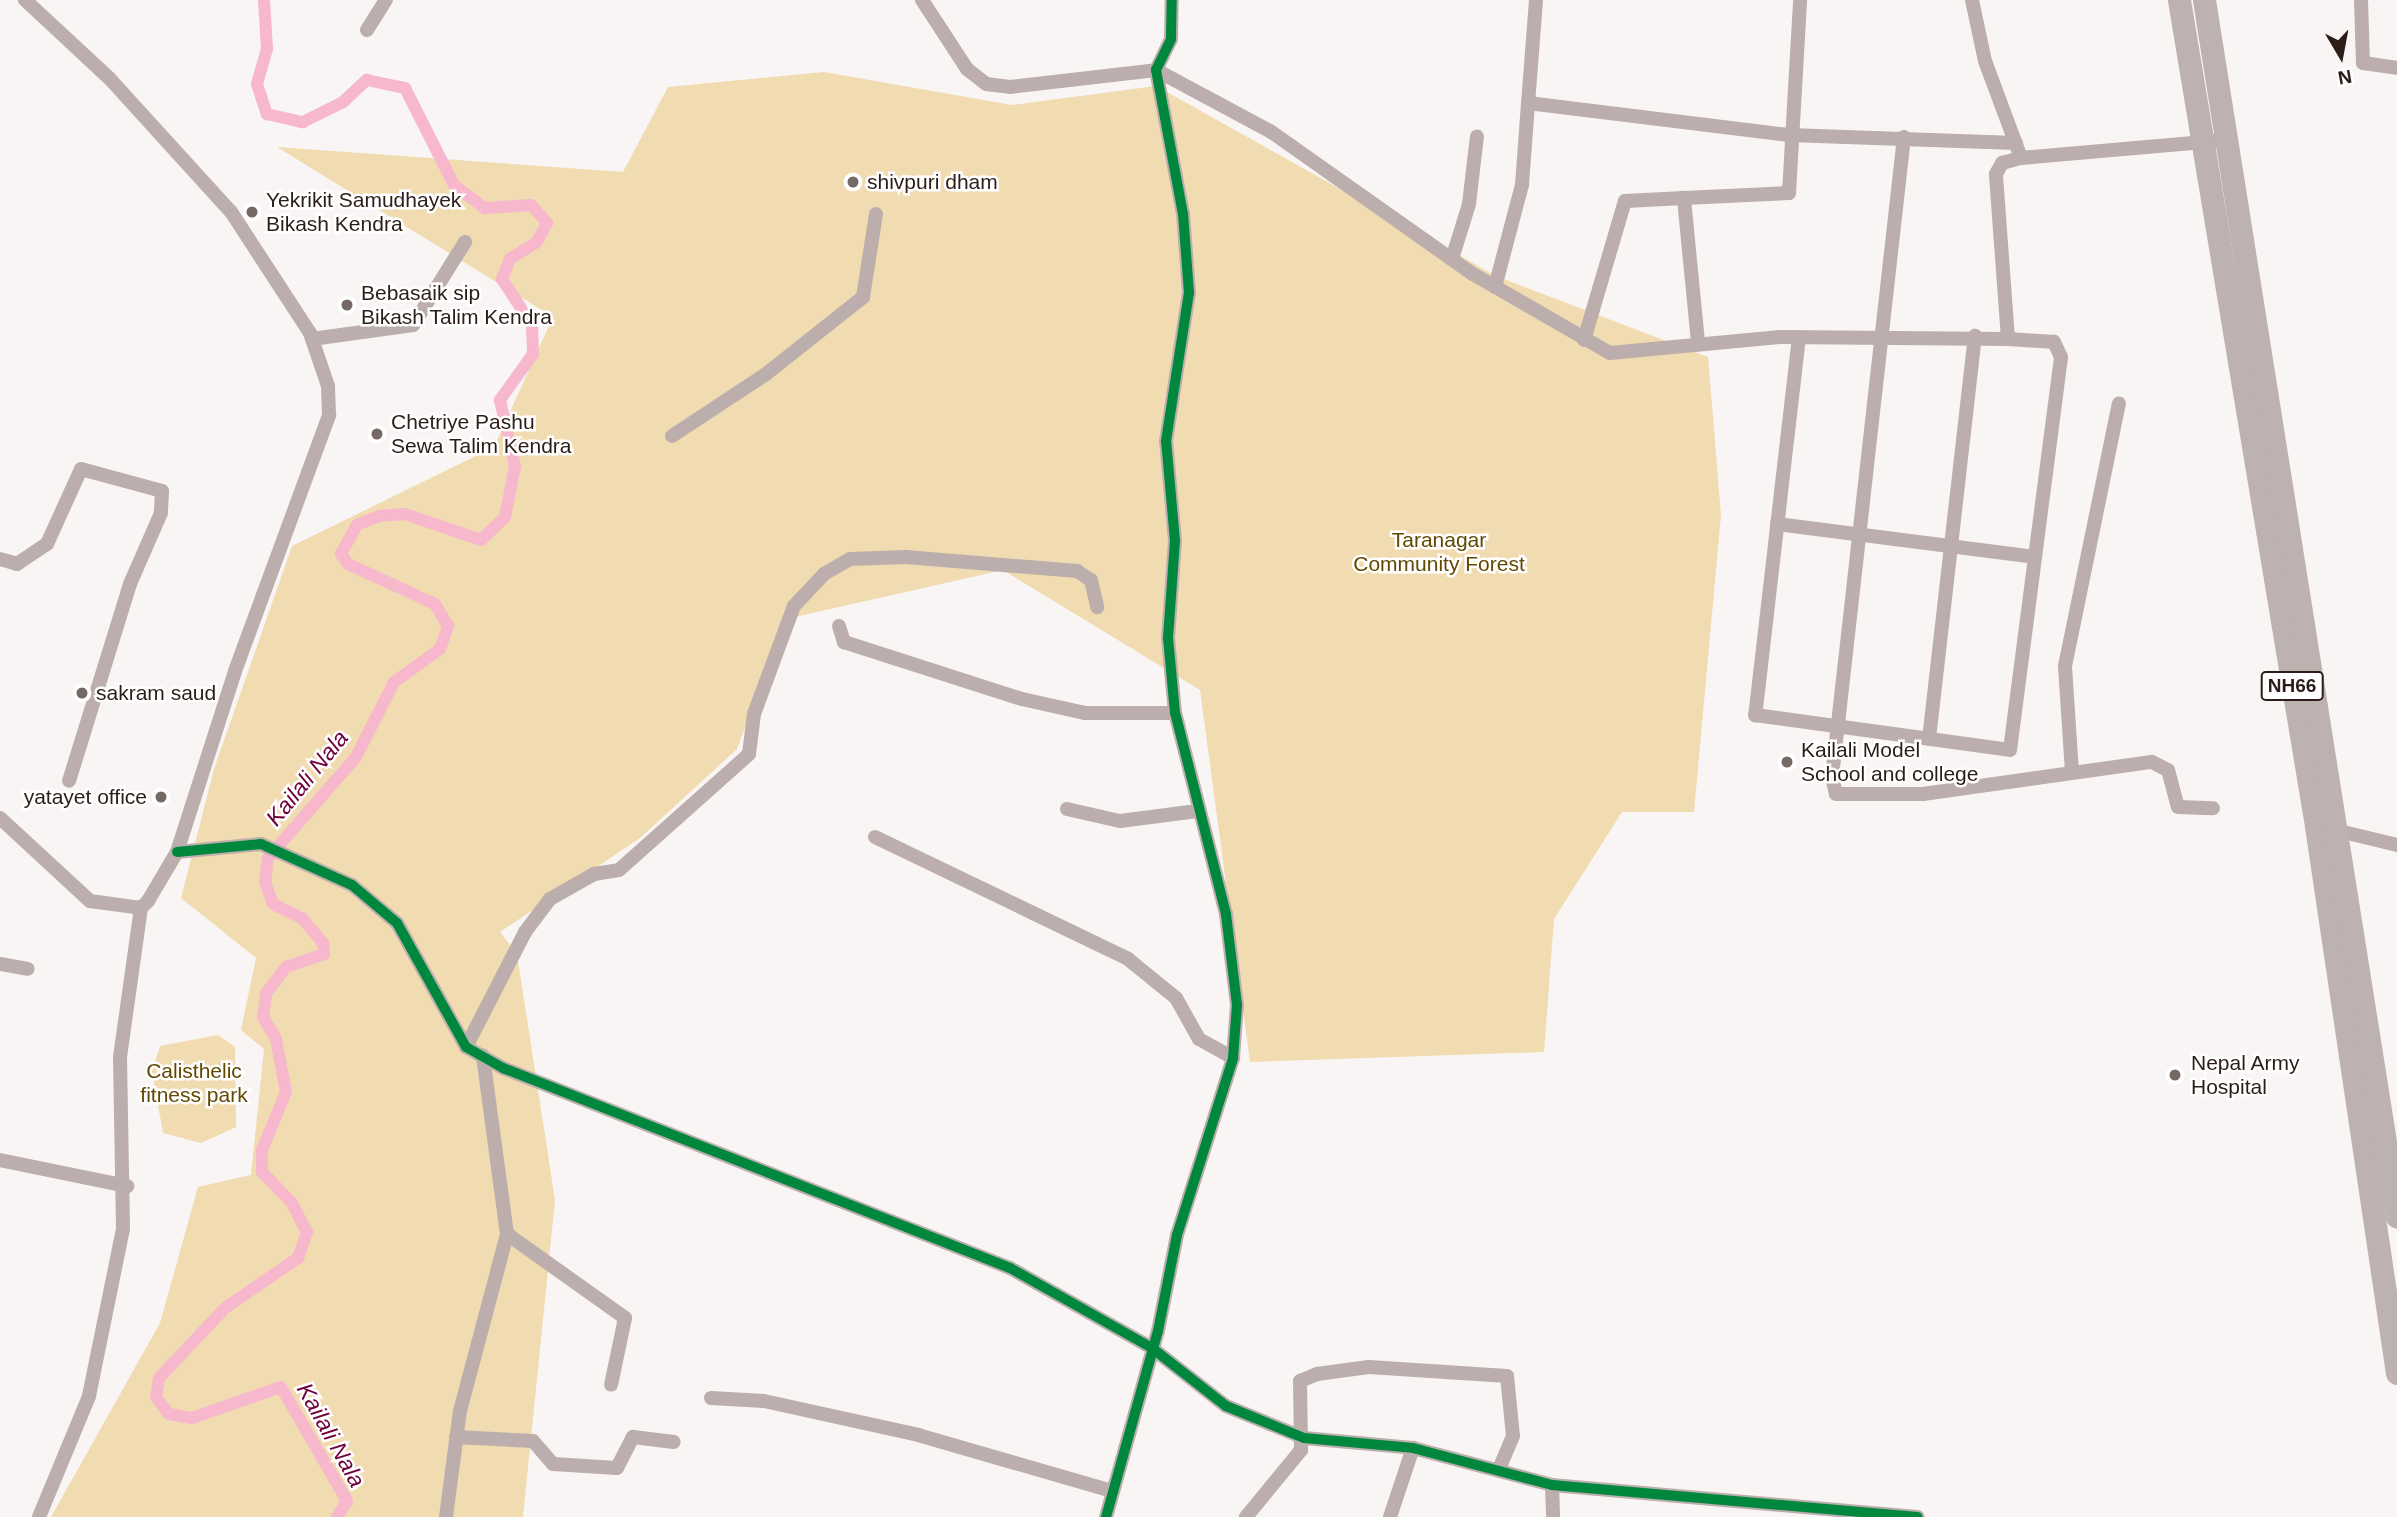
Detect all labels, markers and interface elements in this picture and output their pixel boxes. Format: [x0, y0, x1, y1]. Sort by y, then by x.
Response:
north arrow [2306, 21, 2376, 91]
text: N [2336, 66, 2353, 89]
place label: shivpuri dham [867, 169, 998, 195]
marker: shivpuri dham [845, 174, 861, 190]
place label: Yekrikit Samudhayek Bikash Kendra [266, 187, 461, 237]
marker: Yekrikit Samudhayek Bikash Kendra [244, 204, 260, 220]
place label: Bebasaik sip Bikash Talim Kendra [361, 280, 552, 330]
marker: Bebasaik sip Bikash Talim Kendra [339, 297, 355, 313]
place label: Chetriye Pashu Sewa Talim Kendra [391, 409, 572, 459]
marker: Chetriye Pashu Sewa Talim Kendra [369, 426, 385, 442]
park label: Taranagar Community Forest [1353, 527, 1525, 577]
road number: NH66 [2260, 670, 2324, 702]
place label: sakram saud [96, 680, 216, 706]
marker: sakram saud [74, 685, 90, 701]
water label: Kailali Nala [260, 725, 354, 831]
place label: Kailali Model School and college [1801, 737, 1978, 787]
marker: Kailali Model School and college [1779, 754, 1795, 770]
place label: yatayet office [24, 784, 147, 810]
marker: yatayet office [153, 789, 169, 805]
place label: Nepal Army Hospital [2191, 1050, 2301, 1100]
park label: Calisthelic fitness park [140, 1058, 248, 1108]
marker: Nepal Army Hospital [2165, 1065, 2185, 1085]
water label: Kailali Nala [291, 1378, 371, 1492]

